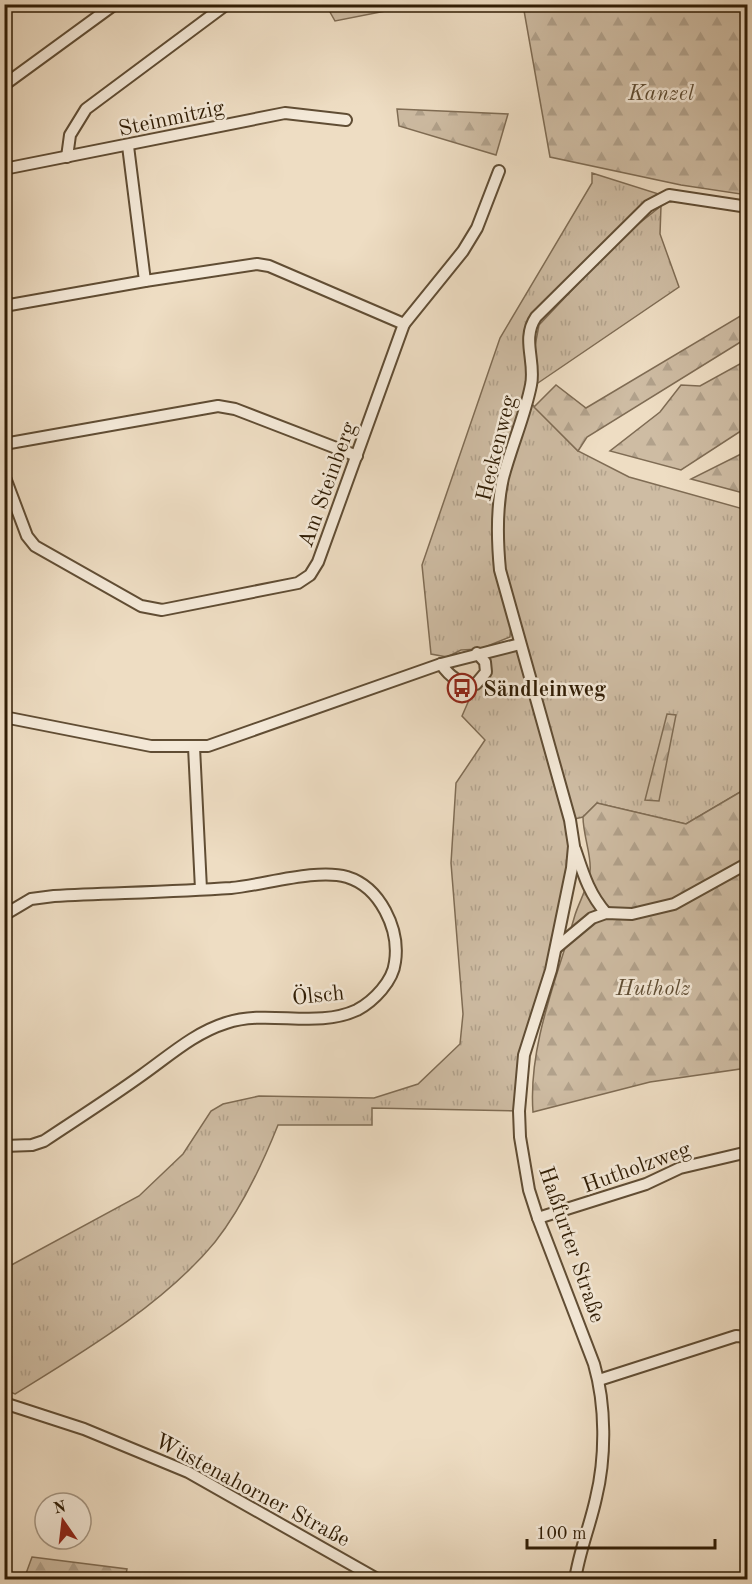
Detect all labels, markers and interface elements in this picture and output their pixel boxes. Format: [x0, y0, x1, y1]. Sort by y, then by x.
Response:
park label: Kanzel [627, 83, 695, 105]
street label: Steinmitzig [116, 97, 227, 141]
street label: Heckenweg [473, 393, 521, 504]
street label: Am Steinberg [295, 419, 361, 550]
bus stop icon: Sändleinweg [446, 672, 478, 704]
place label: Sändleinweg [483, 679, 606, 701]
park label: Hutholz [615, 978, 691, 1000]
street label: Ölsch [291, 979, 345, 1010]
street label: Hutholzweg [580, 1138, 694, 1198]
street label: Haßfurter Straße [534, 1164, 608, 1326]
street label: Wüstenahorner Straße [151, 1430, 353, 1552]
north arrow [33, 1491, 93, 1551]
text: N [52, 1499, 68, 1518]
scale bar [527, 1512, 714, 1550]
text: 100 m [536, 1525, 587, 1543]

